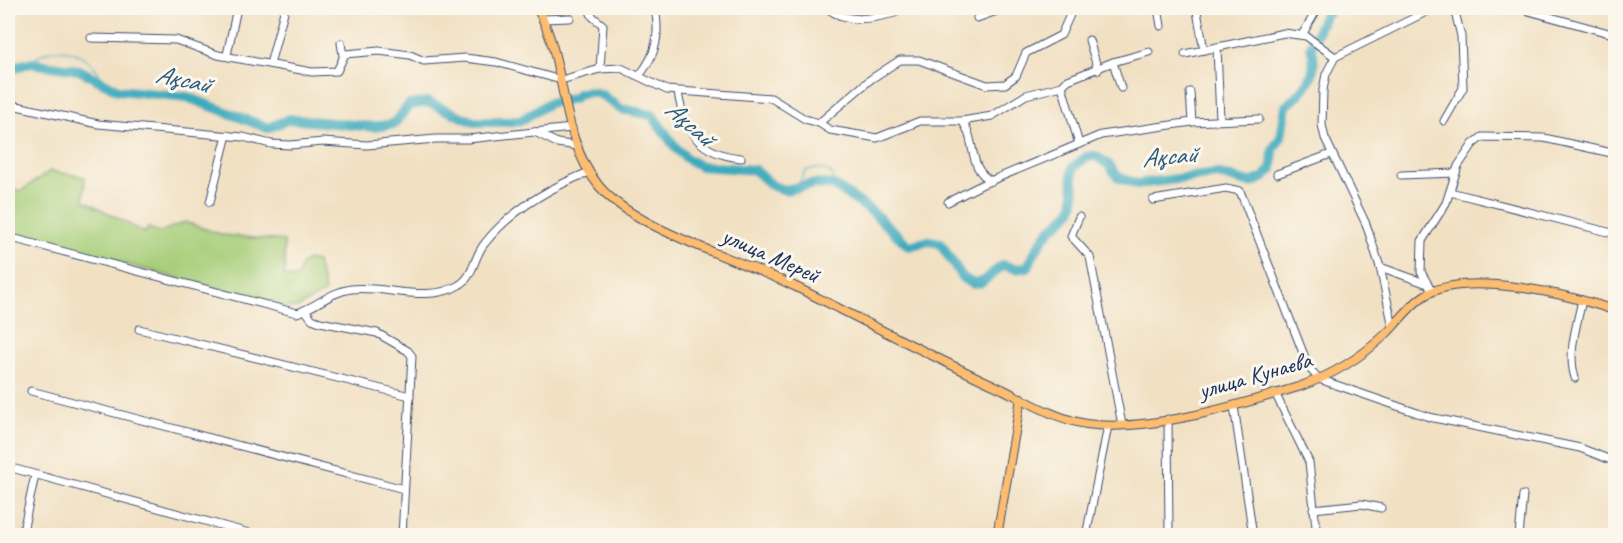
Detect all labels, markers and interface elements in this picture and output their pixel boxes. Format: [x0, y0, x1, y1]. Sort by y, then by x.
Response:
water label: Ақсай [153, 57, 218, 102]
water label: Ақсай [659, 93, 725, 157]
water label: Ақсай [1140, 137, 1203, 175]
street label: улица Мерей [716, 219, 826, 291]
street label: улица Кунаева [1193, 344, 1317, 406]

